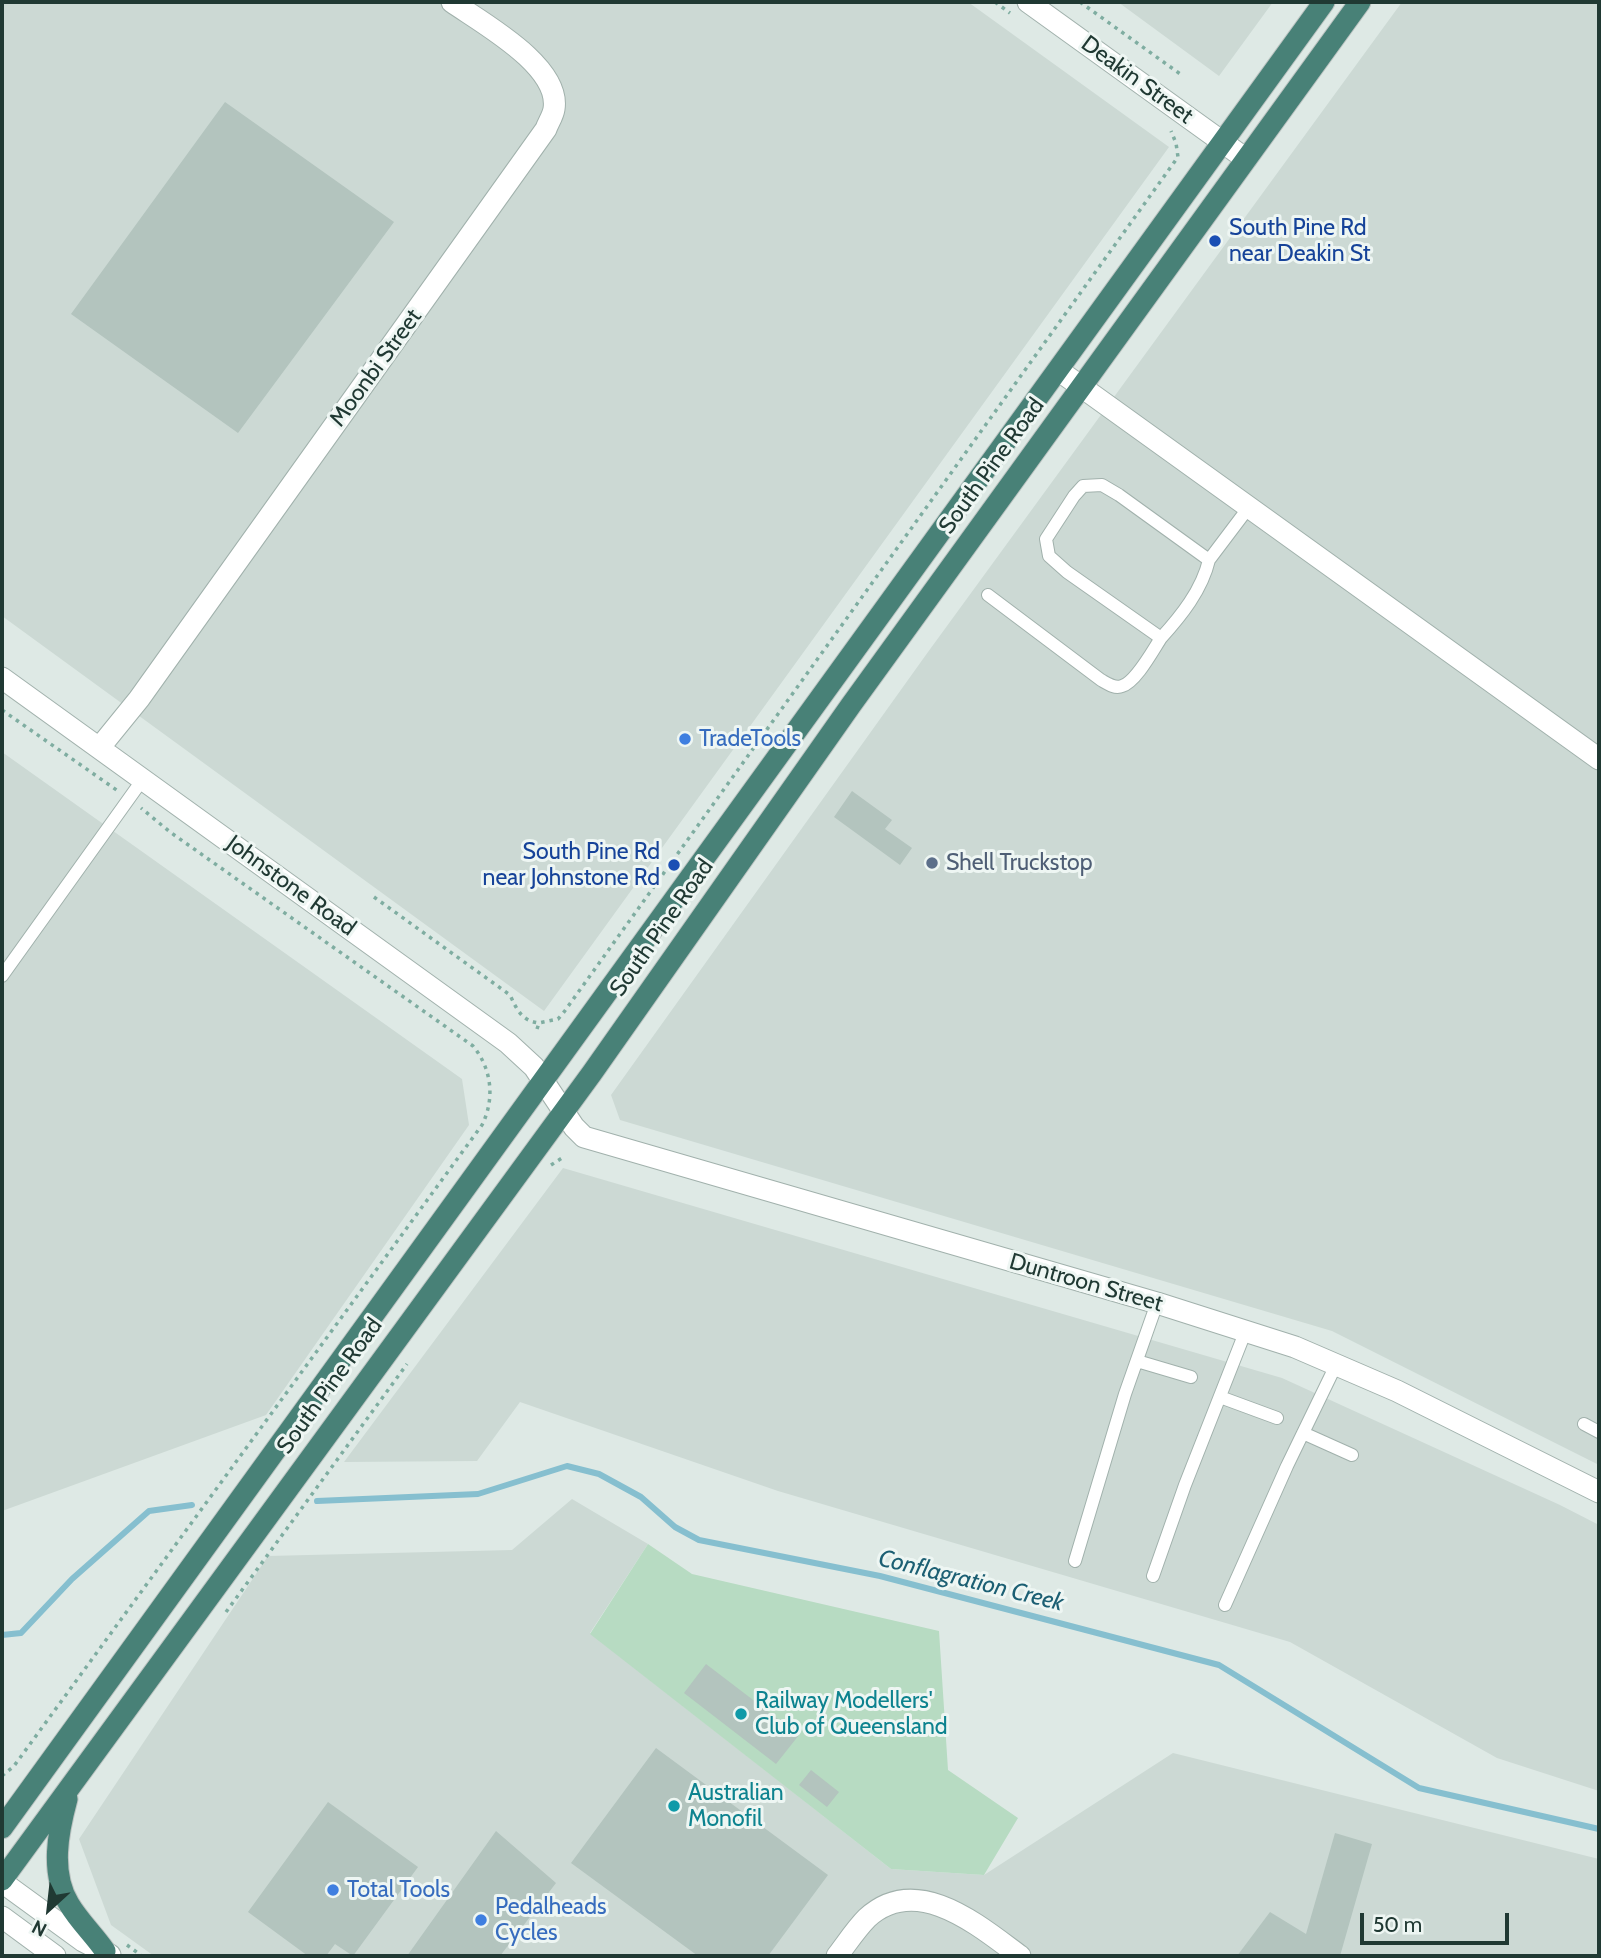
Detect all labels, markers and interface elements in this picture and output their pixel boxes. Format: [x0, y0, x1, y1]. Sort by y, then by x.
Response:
street label: Deakin Street [1076, 30, 1198, 130]
place label: South Pine Rd near Deakin St [1229, 214, 1371, 268]
marker: South Pine Rd near Deakin St [1207, 233, 1223, 249]
street label: Moonbi Street [324, 304, 428, 432]
street label: South Pine Road [933, 393, 1051, 539]
place label: TradeTools [699, 725, 801, 753]
marker: TradeTools [677, 731, 693, 747]
street label: Johnstone Road [221, 830, 361, 942]
place label: South Pine Rd near Johnstone Rd [483, 838, 660, 892]
place label: Shell Truckstop [946, 849, 1093, 877]
street label: South Pine Road [604, 854, 720, 1002]
marker: Shell Truckstop [924, 855, 940, 871]
marker: South Pine Rd near Johnstone Rd [666, 857, 682, 873]
street label: Duntroon Street [1006, 1248, 1166, 1318]
street label: South Pine Road [271, 1313, 389, 1459]
water label: Conflagration Creek [875, 1544, 1067, 1618]
place label: Railway Modellers' Club of Queensland [755, 1687, 948, 1741]
marker: Railway Modellers' Club of Queensland [733, 1706, 749, 1722]
place label: Australian Monofil [688, 1779, 784, 1833]
marker: Australian Monofil [666, 1798, 682, 1814]
north arrow [14, 1874, 84, 1944]
place label: Total Tools [347, 1876, 450, 1904]
marker: Total Tools [325, 1882, 341, 1898]
place label: Pedalheads Cycles [495, 1893, 606, 1947]
scale bar [1363, 1898, 1512, 1942]
marker: Pedalheads Cycles [473, 1912, 489, 1928]
text: 50 m [1373, 1912, 1422, 1937]
text: N [28, 1915, 50, 1941]

